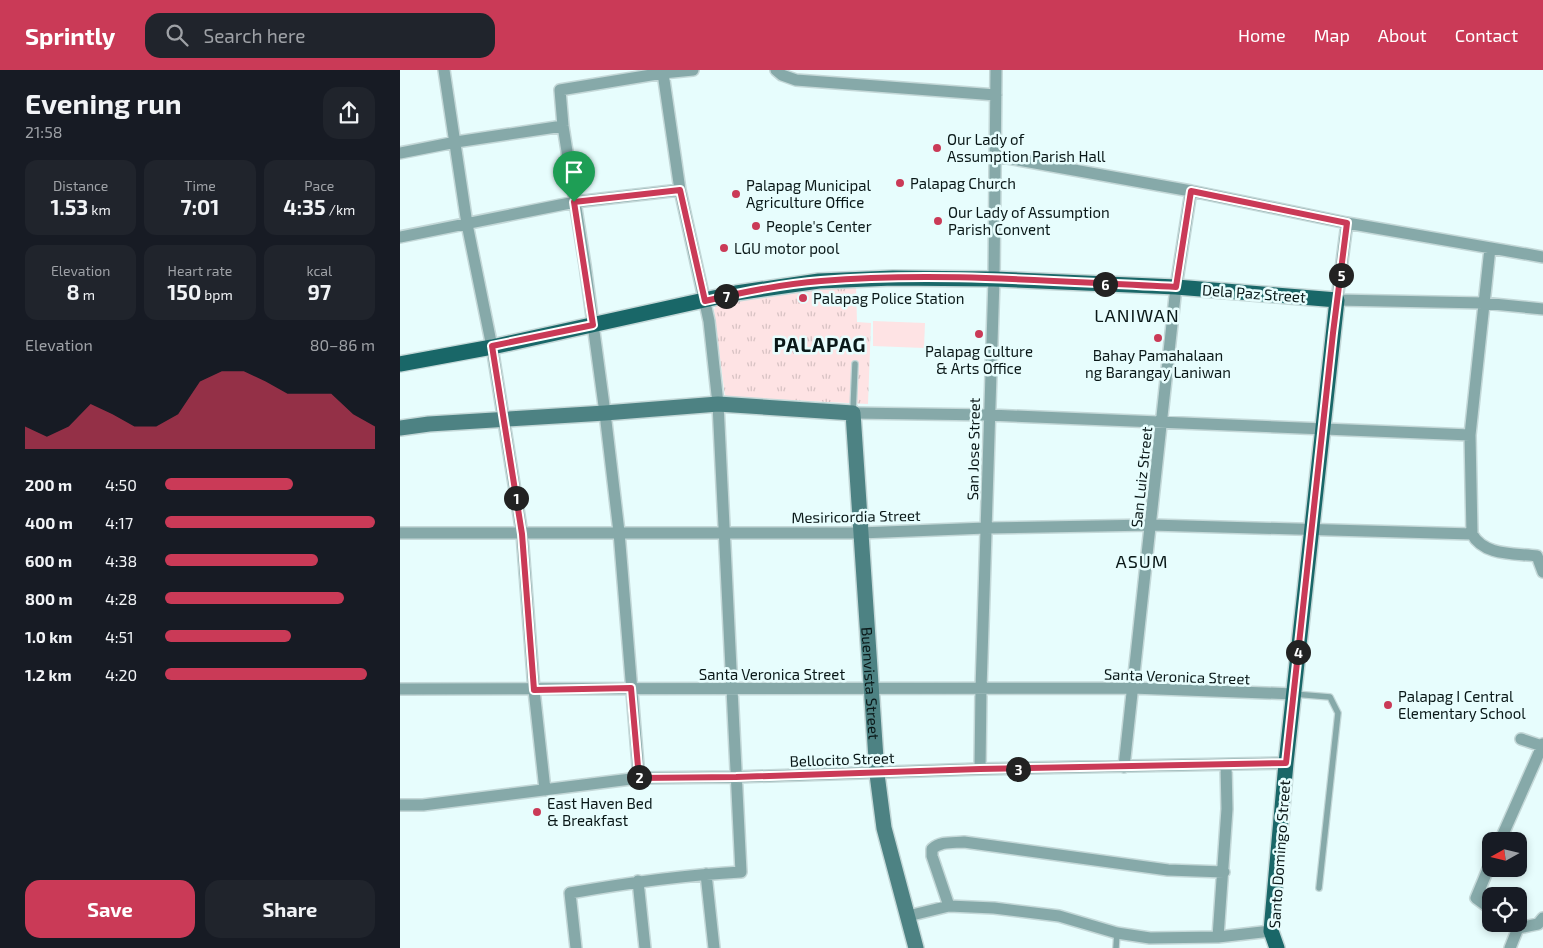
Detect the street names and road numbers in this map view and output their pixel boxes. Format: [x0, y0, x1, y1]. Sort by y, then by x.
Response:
street label: Dela Paz Street [1202, 280, 1307, 306]
street label: San Jose Street [963, 397, 983, 501]
street label: San Luiz Street [1127, 425, 1155, 528]
street label: Mesiricordia Street [791, 506, 921, 526]
street label: Buenvista Street [858, 626, 884, 740]
street label: Santa Veronica Street [1104, 664, 1251, 688]
street label: Santa Veronica Street [699, 665, 845, 683]
street label: Bellocito Street [789, 748, 895, 770]
street label: Santo Domingo Street [1265, 779, 1293, 929]

